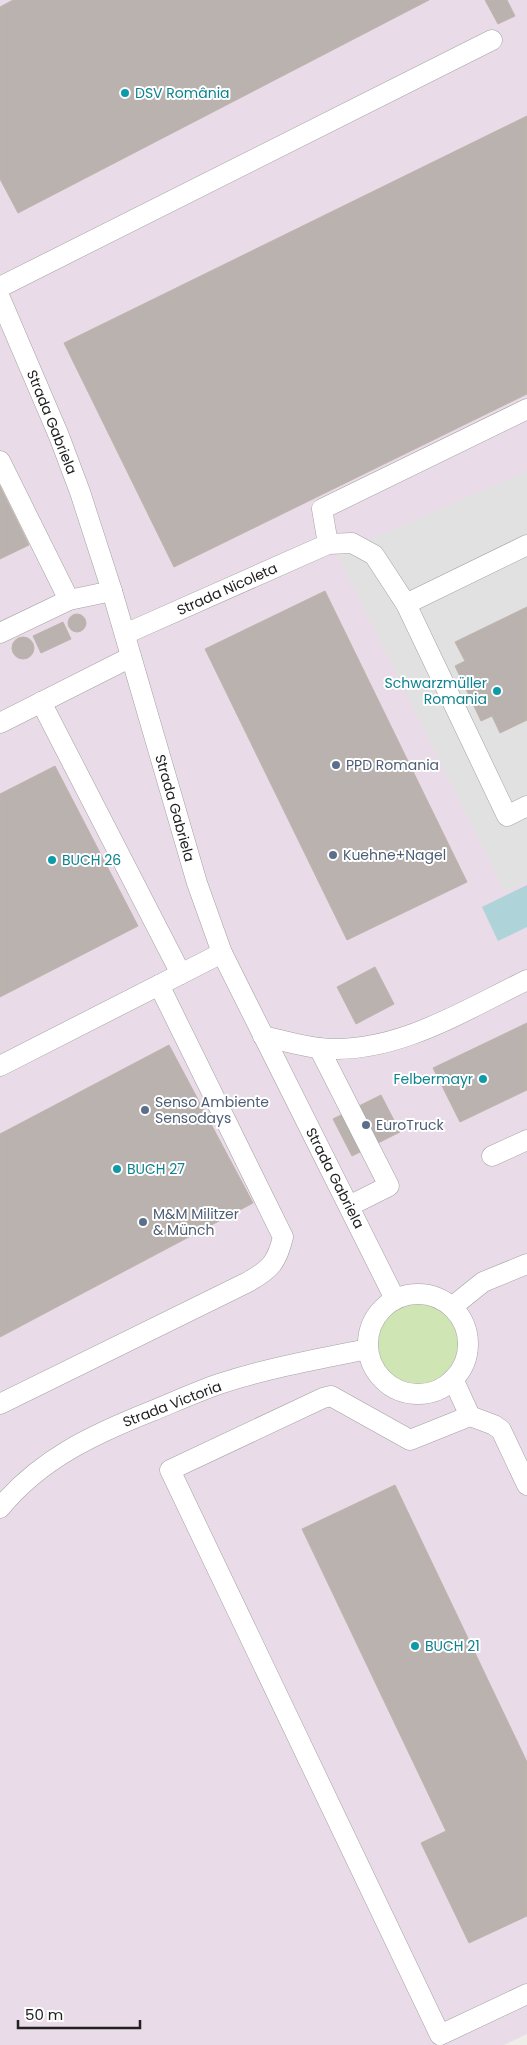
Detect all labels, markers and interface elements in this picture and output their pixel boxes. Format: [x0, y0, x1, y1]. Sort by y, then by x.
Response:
place label: DSV România [135, 83, 230, 103]
marker: DSV România [119, 87, 131, 99]
street label: Strada Gabriela [22, 367, 82, 477]
street label: Strada Nicoleta [174, 558, 280, 620]
place label: Schwarzmüller Romania [385, 673, 487, 709]
marker: Schwarzmüller Romania [491, 685, 503, 697]
street label: Strada Gabriela [150, 752, 200, 864]
place label: PPD Romania [346, 755, 439, 775]
marker: PPD Romania [330, 759, 342, 771]
place label: Kuehne+Nagel [343, 845, 446, 865]
marker: Kuehne+Nagel [327, 849, 339, 861]
place label: BUCH 26 [62, 850, 121, 870]
marker: BUCH 26 [46, 854, 58, 866]
place label: Felbermayr [393, 1069, 473, 1089]
marker: Felbermayr [477, 1073, 489, 1085]
place label: Senso Ambiente Sensodays [155, 1092, 269, 1128]
marker: Senso Ambiente Sensodays [139, 1104, 151, 1116]
place label: EuroTruck [376, 1115, 445, 1135]
marker: EuroTruck [360, 1119, 372, 1131]
street label: Strada Gabriela [301, 1124, 369, 1232]
place label: BUCH 27 [127, 1159, 185, 1179]
marker: BUCH 27 [111, 1163, 123, 1175]
place label: M&M Militzer & Münch [153, 1204, 239, 1240]
marker: M&M Militzer & Münch [137, 1216, 149, 1228]
street label: Strada Victoria [120, 1376, 224, 1432]
place label: BUCH 21 [425, 1636, 480, 1656]
marker: BUCH 21 [409, 1640, 421, 1652]
scale bar [18, 1998, 140, 2030]
text: 50 m [25, 2004, 63, 2025]

